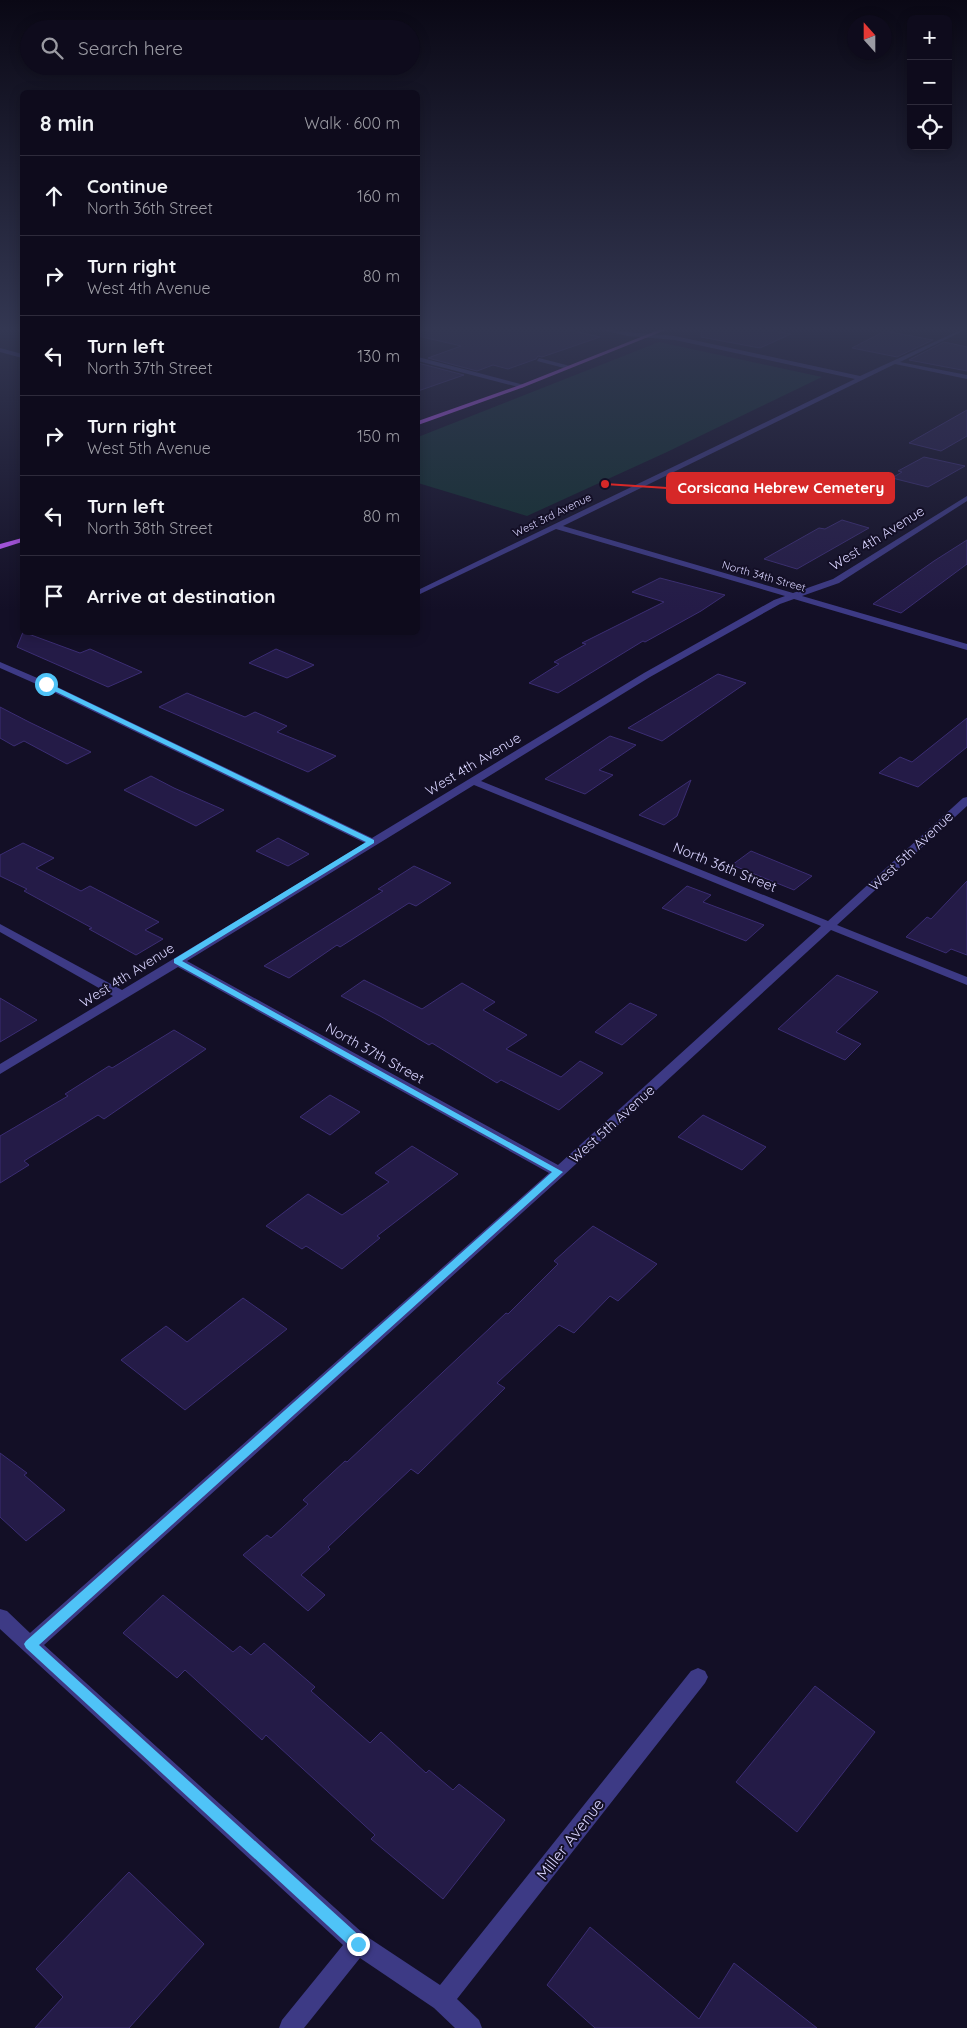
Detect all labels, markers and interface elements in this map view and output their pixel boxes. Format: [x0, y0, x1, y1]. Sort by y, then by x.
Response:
north arrow [847, 15, 892, 60]
map controls [907, 15, 952, 150]
button: + [907, 15, 952, 60]
search box [20, 20, 420, 75]
icon: search [38, 34, 66, 62]
text: Search here [78, 36, 183, 60]
button: − [907, 60, 952, 105]
button: locate [907, 105, 952, 150]
text: 8 min [40, 110, 94, 136]
text: Walk · 600 m [304, 113, 400, 133]
text: Continue [87, 174, 168, 198]
icon: ahead [40, 182, 68, 210]
text: 160 m [357, 186, 400, 206]
text: North 36th Street [87, 198, 213, 218]
text: Turn right [87, 254, 176, 278]
icon: right [40, 262, 68, 290]
text: 80 m [363, 266, 400, 286]
text: West 4th Avenue [87, 278, 211, 298]
text: Turn left [87, 334, 165, 358]
icon: left [40, 342, 68, 370]
text: 130 m [357, 346, 400, 366]
text: North 37th Street [87, 358, 213, 378]
text: Turn right [87, 414, 176, 438]
icon: right [40, 422, 68, 450]
text: 150 m [357, 426, 400, 446]
text: West 5th Avenue [87, 438, 211, 458]
callout: Corsicana Hebrew Cemetery [667, 473, 894, 503]
text: Corsicana Hebrew Cemetery [678, 478, 884, 497]
street label: West 3rd Avenue [510, 490, 594, 540]
text: Turn left [87, 494, 165, 518]
icon: left [40, 502, 68, 530]
street label: West 4th Avenue [826, 502, 928, 574]
text: 80 m [363, 506, 400, 526]
text: North 38th Street [87, 518, 213, 538]
street label: North 34th Street [721, 557, 808, 595]
icon: arrive [40, 582, 68, 610]
text: Arrive at destination [87, 584, 276, 608]
route start [35, 673, 58, 696]
street label: West 4th Avenue [422, 728, 524, 800]
street label: West 5th Avenue [865, 807, 957, 895]
street label: North 36th Street [671, 838, 780, 896]
street label: West 4th Avenue [76, 939, 178, 1011]
street label: North 37th Street [323, 1018, 428, 1088]
street label: West 5th Avenue [566, 1081, 658, 1167]
street label: Miller Avenue [532, 1794, 608, 1884]
route end [347, 1933, 370, 1956]

